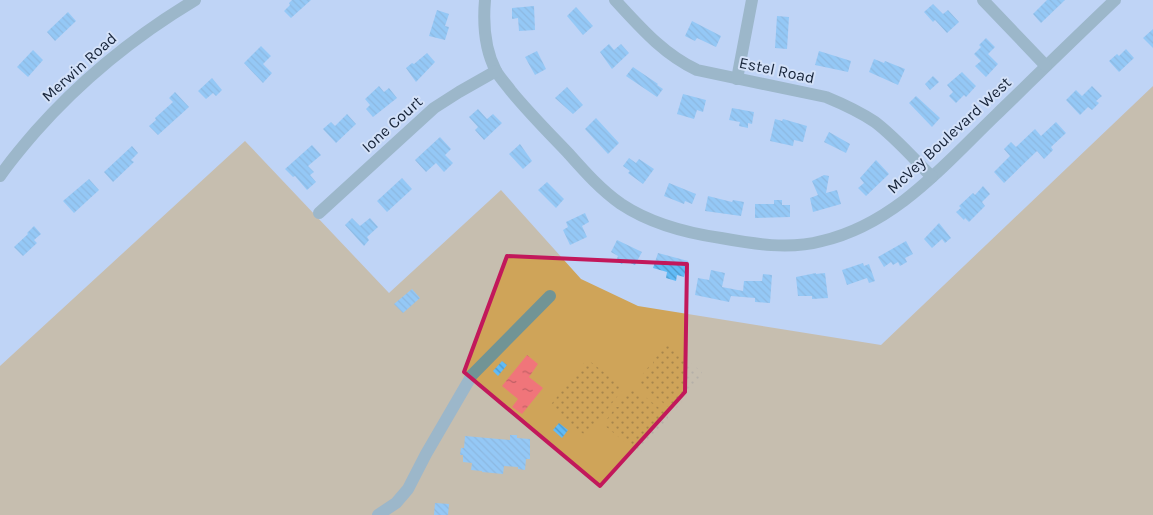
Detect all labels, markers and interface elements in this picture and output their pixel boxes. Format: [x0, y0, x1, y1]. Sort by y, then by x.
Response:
street label: Merwin Road [38, 28, 120, 106]
street label: Estel Road [737, 53, 817, 87]
street label: McVey Boulevard West [883, 73, 1015, 197]
street label: Ione Court [358, 92, 426, 156]

